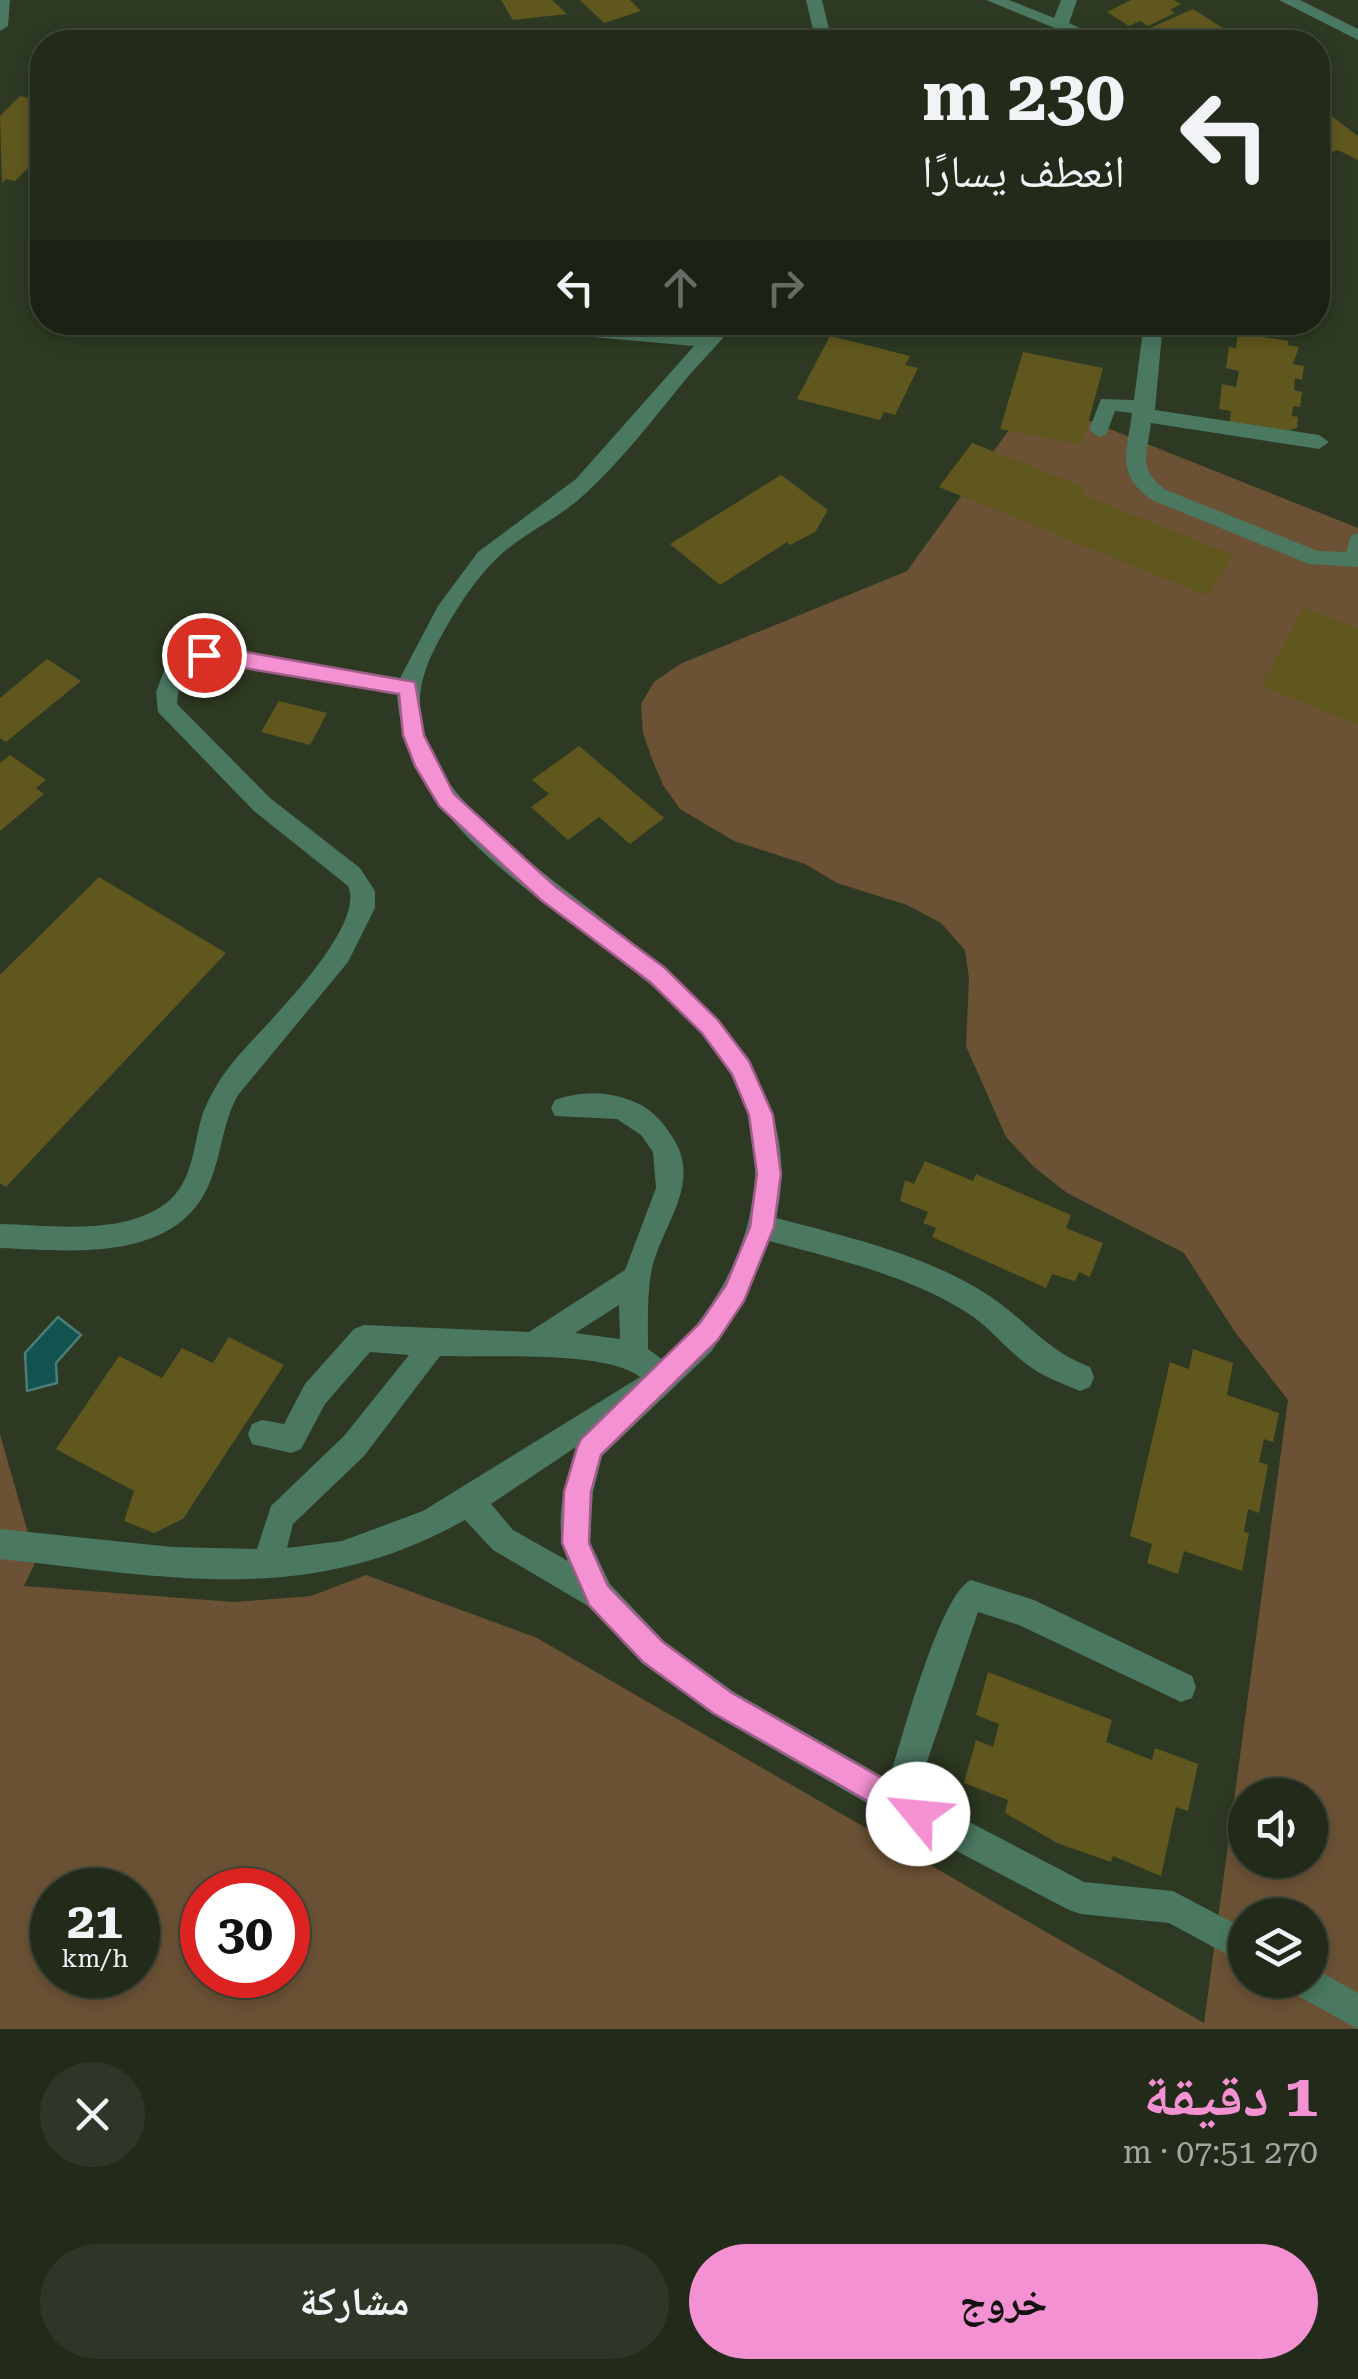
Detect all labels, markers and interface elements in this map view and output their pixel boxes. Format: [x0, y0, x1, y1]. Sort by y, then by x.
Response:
text: 230 m [922, 55, 1125, 137]
icon: left [1160, 70, 1290, 200]
text: انعطف يسارًا [922, 145, 1125, 198]
icon: left [548, 260, 603, 315]
icon: ahead [653, 260, 708, 315]
icon: right [758, 260, 813, 315]
pin [162, 613, 247, 698]
icon: arrive [177, 628, 232, 683]
position arrow [866, 1762, 970, 1866]
map controls [1228, 1778, 1328, 1998]
button: sound [1228, 1778, 1328, 1878]
speed limit sign: 30 [180, 1868, 310, 1998]
text: 21 [67, 1892, 123, 1950]
button: layers [1228, 1898, 1328, 1998]
text: km/h [62, 1944, 128, 1973]
text: 1 دقيقة [1143, 2060, 1318, 2131]
button: close [40, 2062, 145, 2167]
text: 270 m · 07:51 [1123, 2133, 1318, 2171]
button: مشاركة [40, 2244, 669, 2359]
button: خروج [689, 2244, 1318, 2359]

